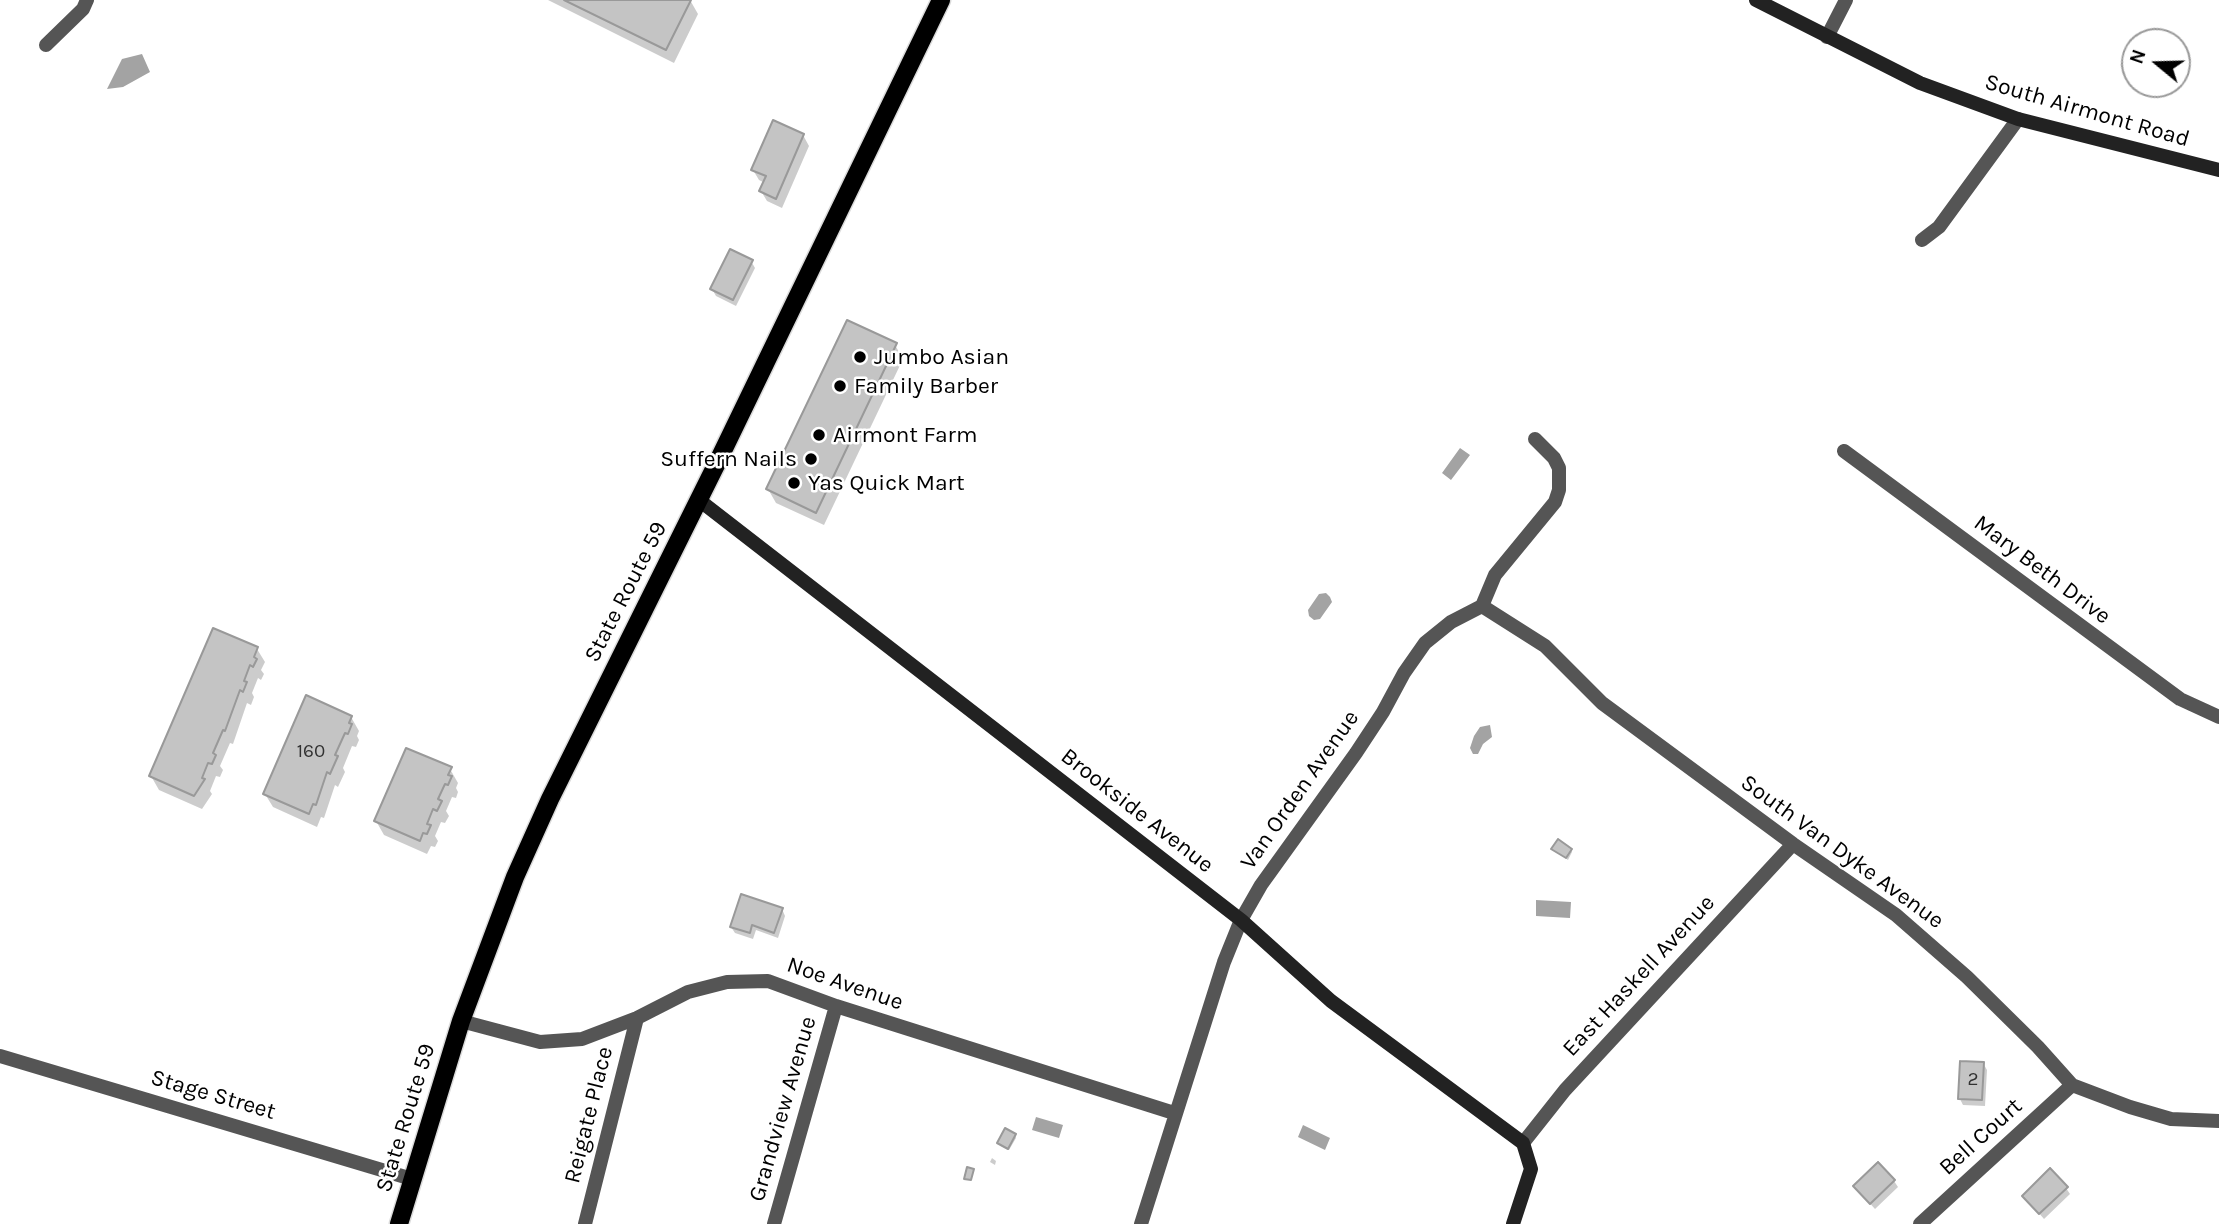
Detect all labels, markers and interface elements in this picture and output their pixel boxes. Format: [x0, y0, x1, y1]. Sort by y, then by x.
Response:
north arrow [2121, 28, 2191, 98]
text: N [2125, 47, 2151, 67]
street label: South Airmont Road [1981, 69, 2193, 153]
place label: Jumbo Asian [874, 343, 1009, 371]
marker: Jumbo Asian [852, 349, 868, 365]
place label: Family Barber [854, 372, 998, 400]
marker: Family Barber [832, 378, 848, 394]
place label: Airmont Farm [833, 421, 977, 449]
marker: Airmont Farm [811, 427, 827, 443]
place label: Suffern Nails [660, 445, 797, 473]
marker: Suffern Nails [803, 451, 819, 467]
place label: Yas Quick Mart [808, 469, 965, 497]
marker: Yas Quick Mart [786, 475, 802, 491]
street label: Mary Beth Drive [1968, 509, 2116, 631]
street label: State Route 59 [579, 517, 673, 667]
street label: Van Orden Avenue [1235, 705, 1365, 875]
house number: 160 [297, 741, 325, 763]
street label: Brookside Avenue [1055, 743, 1219, 879]
street label: South Van Dyke Avenue [1735, 769, 1949, 935]
street label: East Haskell Avenue [1557, 890, 1721, 1062]
street label: Noe Avenue [783, 951, 907, 1017]
street label: Grandview Avenue [743, 1013, 823, 1205]
street label: State Route 59 [370, 1040, 442, 1196]
street label: Reigate Place [559, 1044, 619, 1186]
street label: Stage Street [147, 1064, 279, 1126]
house number: 2 [1967, 1069, 1979, 1091]
street label: Bell Court [1934, 1093, 2028, 1181]

